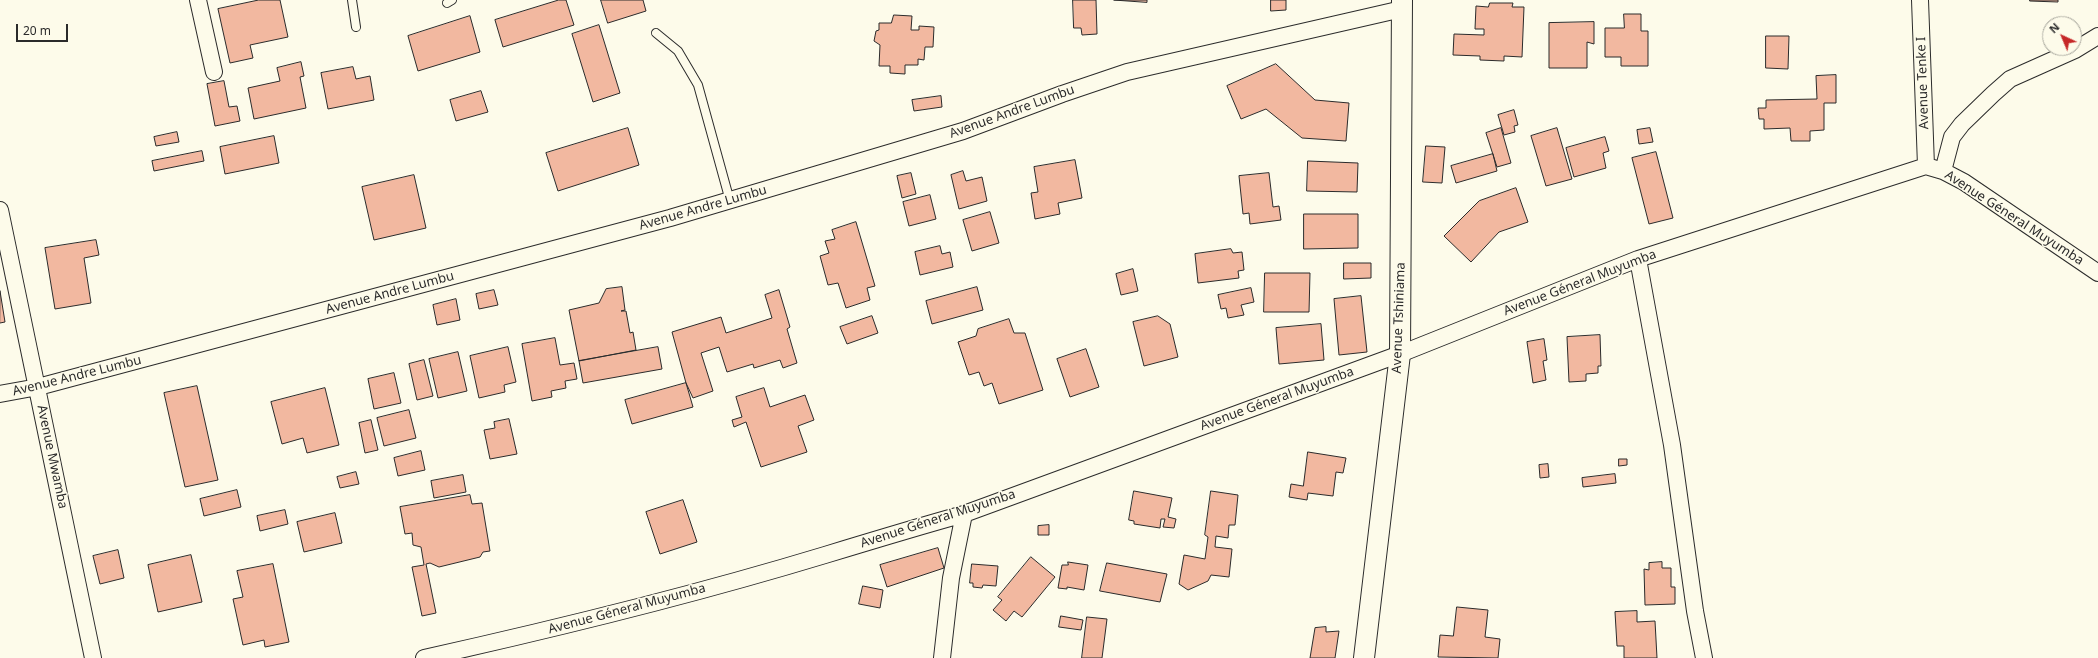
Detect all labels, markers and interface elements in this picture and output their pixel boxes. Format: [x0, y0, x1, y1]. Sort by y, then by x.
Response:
scale bar [18, 16, 70, 42]
north arrow [2042, 16, 2082, 56]
text: N [2046, 19, 2062, 36]
text: 20 m [23, 22, 51, 39]
street label: Avenue Tenke I [1914, 36, 1932, 130]
street label: Avenue Andre Lumbu [947, 82, 1077, 142]
street label: Avenue Géneral Muyumba [1942, 167, 2086, 269]
street label: Avenue Andre Lumbu [637, 182, 769, 234]
street label: Avenue Géneral Muyumba [1501, 247, 1659, 319]
street label: Avenue Tshiniama [1389, 262, 1409, 374]
street label: Avenue Andre Lumbu [324, 268, 456, 318]
street label: Avenue Andre Lumbu [11, 352, 143, 400]
street label: Avenue Géneral Muyumba [1198, 364, 1356, 434]
street label: Avenue Mwamba [33, 404, 71, 510]
street label: Avenue Géneral Muyumba [858, 487, 1018, 551]
street label: Avenue Géneral Muyumba [547, 580, 707, 638]

